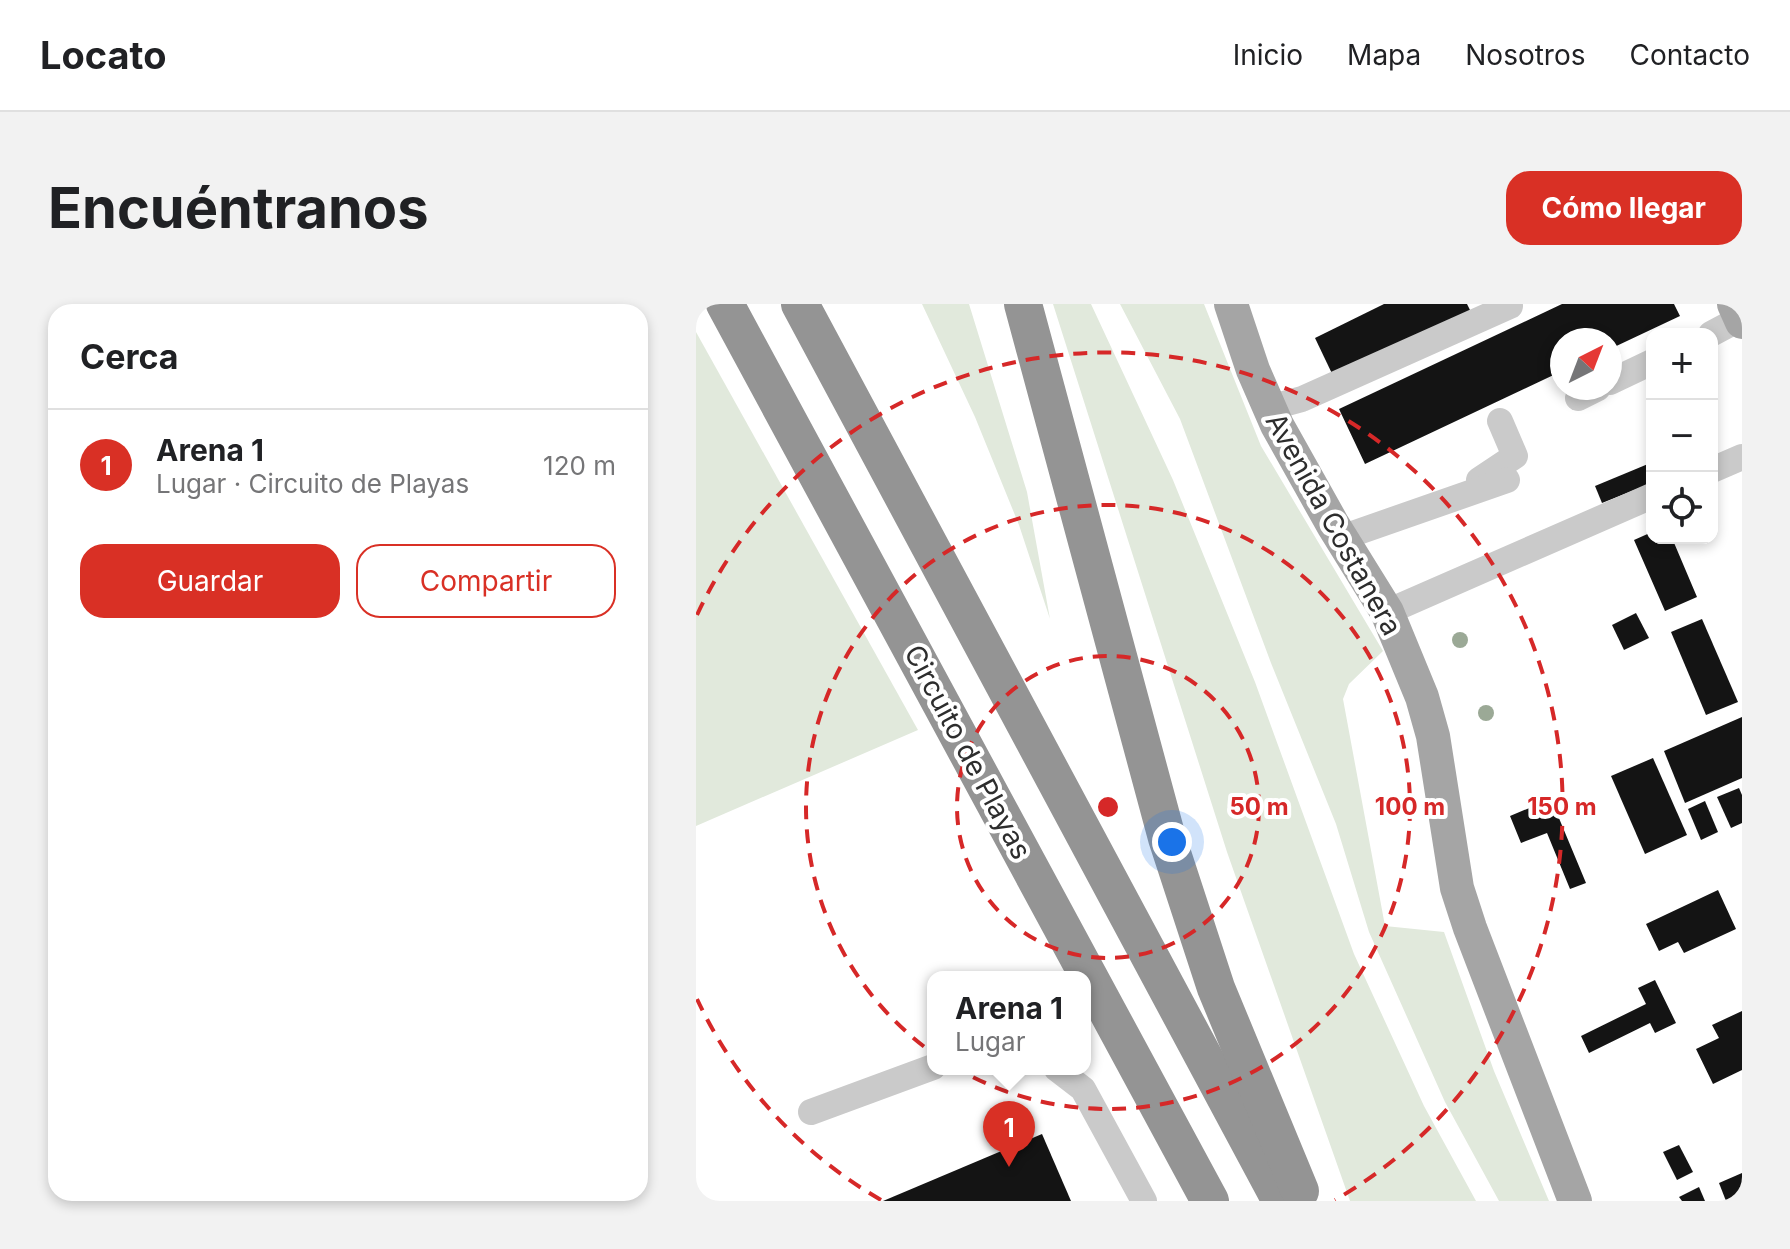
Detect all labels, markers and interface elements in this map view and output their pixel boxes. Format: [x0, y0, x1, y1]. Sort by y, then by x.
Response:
text: Locato [40, 32, 166, 78]
text: Inicio [1233, 38, 1303, 72]
text: Mapa [1347, 38, 1421, 72]
text: Nosotros [1465, 38, 1586, 72]
text: Contacto [1630, 38, 1750, 72]
button: Cómo llegar [1506, 171, 1742, 245]
text: Encuéntranos [48, 174, 429, 242]
north arrow [1550, 328, 1622, 400]
map controls [1646, 328, 1718, 544]
button: + [1646, 328, 1718, 400]
text: Cerca [80, 336, 179, 377]
button: − [1646, 400, 1718, 472]
street label: Avenida Costanera [1259, 407, 1409, 641]
text: Arena 1 [156, 432, 264, 468]
text: 1 [100, 450, 112, 481]
text: 120 m [543, 450, 616, 481]
text: Lugar · Circuito de Playas [156, 468, 469, 499]
button: locate [1646, 472, 1718, 544]
button: Guardar [80, 544, 340, 618]
button: Compartir [356, 544, 616, 618]
street label: Circuito de Playas [897, 639, 1039, 865]
text: 50 m [1229, 792, 1289, 821]
text: 100 m [1375, 792, 1445, 821]
text: 150 m [1527, 792, 1597, 821]
centre of rings [1094, 793, 1122, 821]
your location [1152, 822, 1192, 862]
popup [927, 971, 1091, 1075]
text: Arena 1 [955, 990, 1063, 1026]
text: Lugar [955, 1026, 1025, 1057]
pin: 1 [983, 1101, 1035, 1167]

